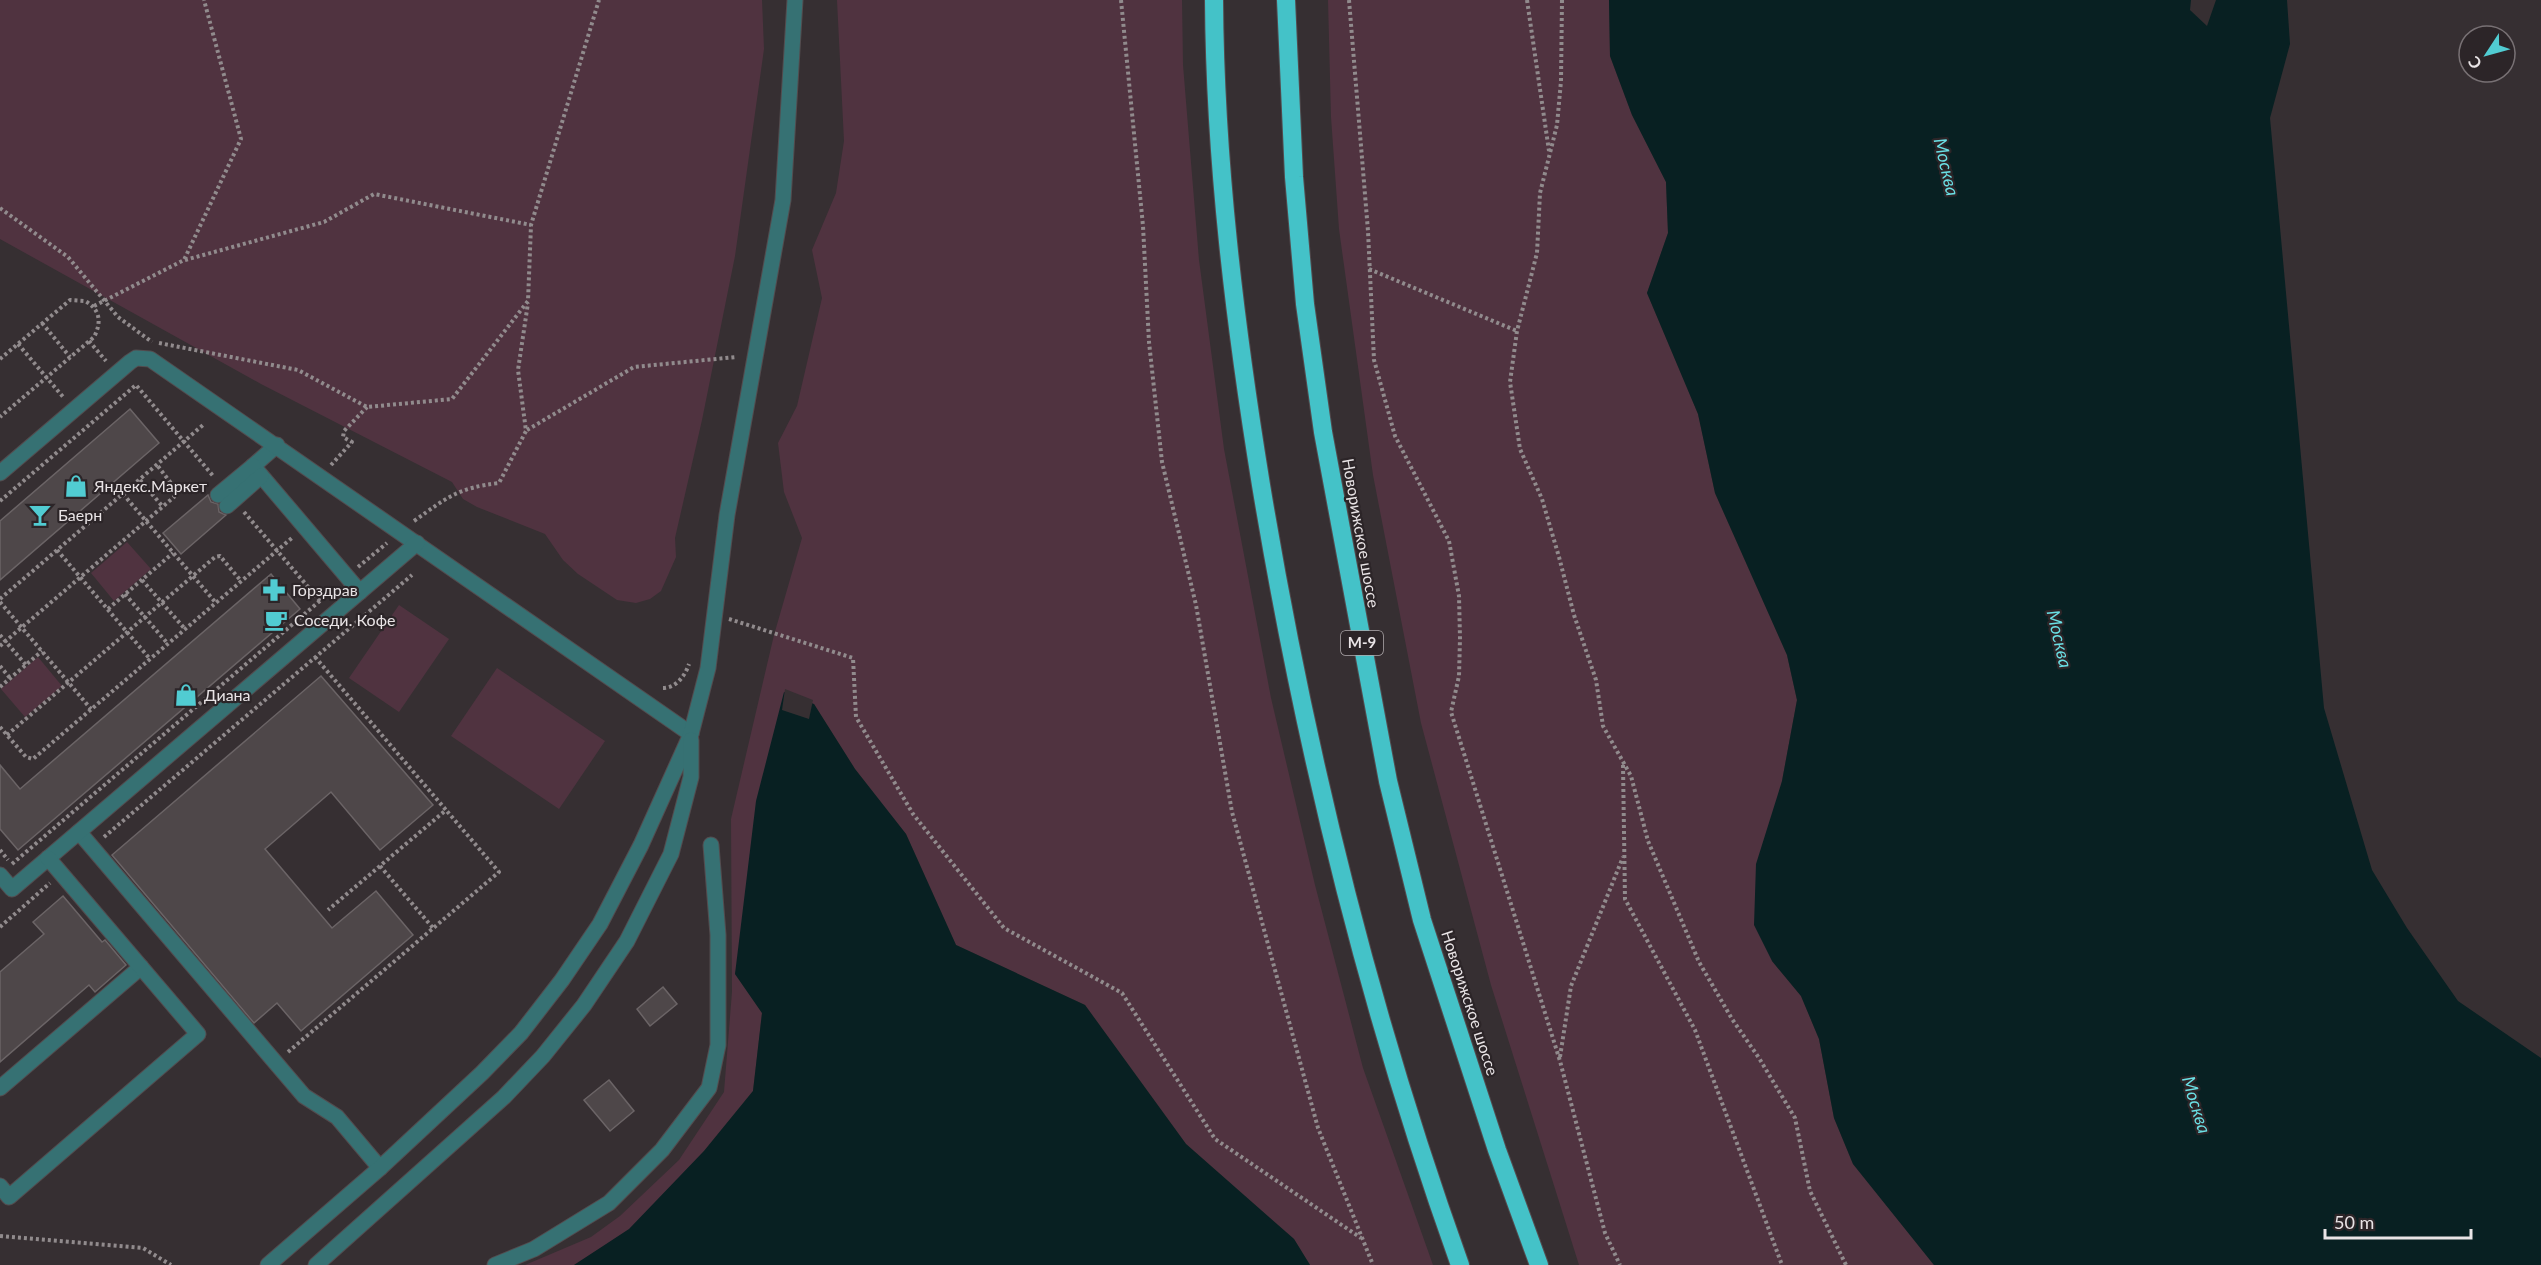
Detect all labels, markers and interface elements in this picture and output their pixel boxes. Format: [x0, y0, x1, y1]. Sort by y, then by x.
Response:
north arrow [2457, 24, 2517, 84]
text: С [2463, 53, 2485, 73]
water label: Москва [1930, 136, 1964, 198]
street label: Новорижское шоссе [1339, 457, 1384, 609]
shop icon: Яндекс.Маркет [63, 473, 89, 499]
place label: Яндекс.Маркет [93, 476, 207, 495]
bar icon: Баерн [27, 502, 53, 528]
place label: Баерн [58, 505, 102, 524]
pharmacy icon: Горздрав [261, 577, 287, 603]
place label: Горздрав [292, 580, 358, 599]
cafe icon: Соседи. Кофе [263, 607, 289, 633]
water label: Москва [2043, 608, 2077, 670]
place label: Соседи. Кофе [294, 610, 395, 629]
road number: М-9 [1341, 631, 1383, 655]
shop icon: Диана [173, 682, 199, 708]
place label: Диана [204, 685, 251, 704]
street label: Новорижское шоссе [1438, 928, 1503, 1078]
water label: Москва [2178, 1073, 2216, 1136]
scale bar [2325, 1202, 2470, 1240]
text: 50 m [2334, 1211, 2374, 1233]

